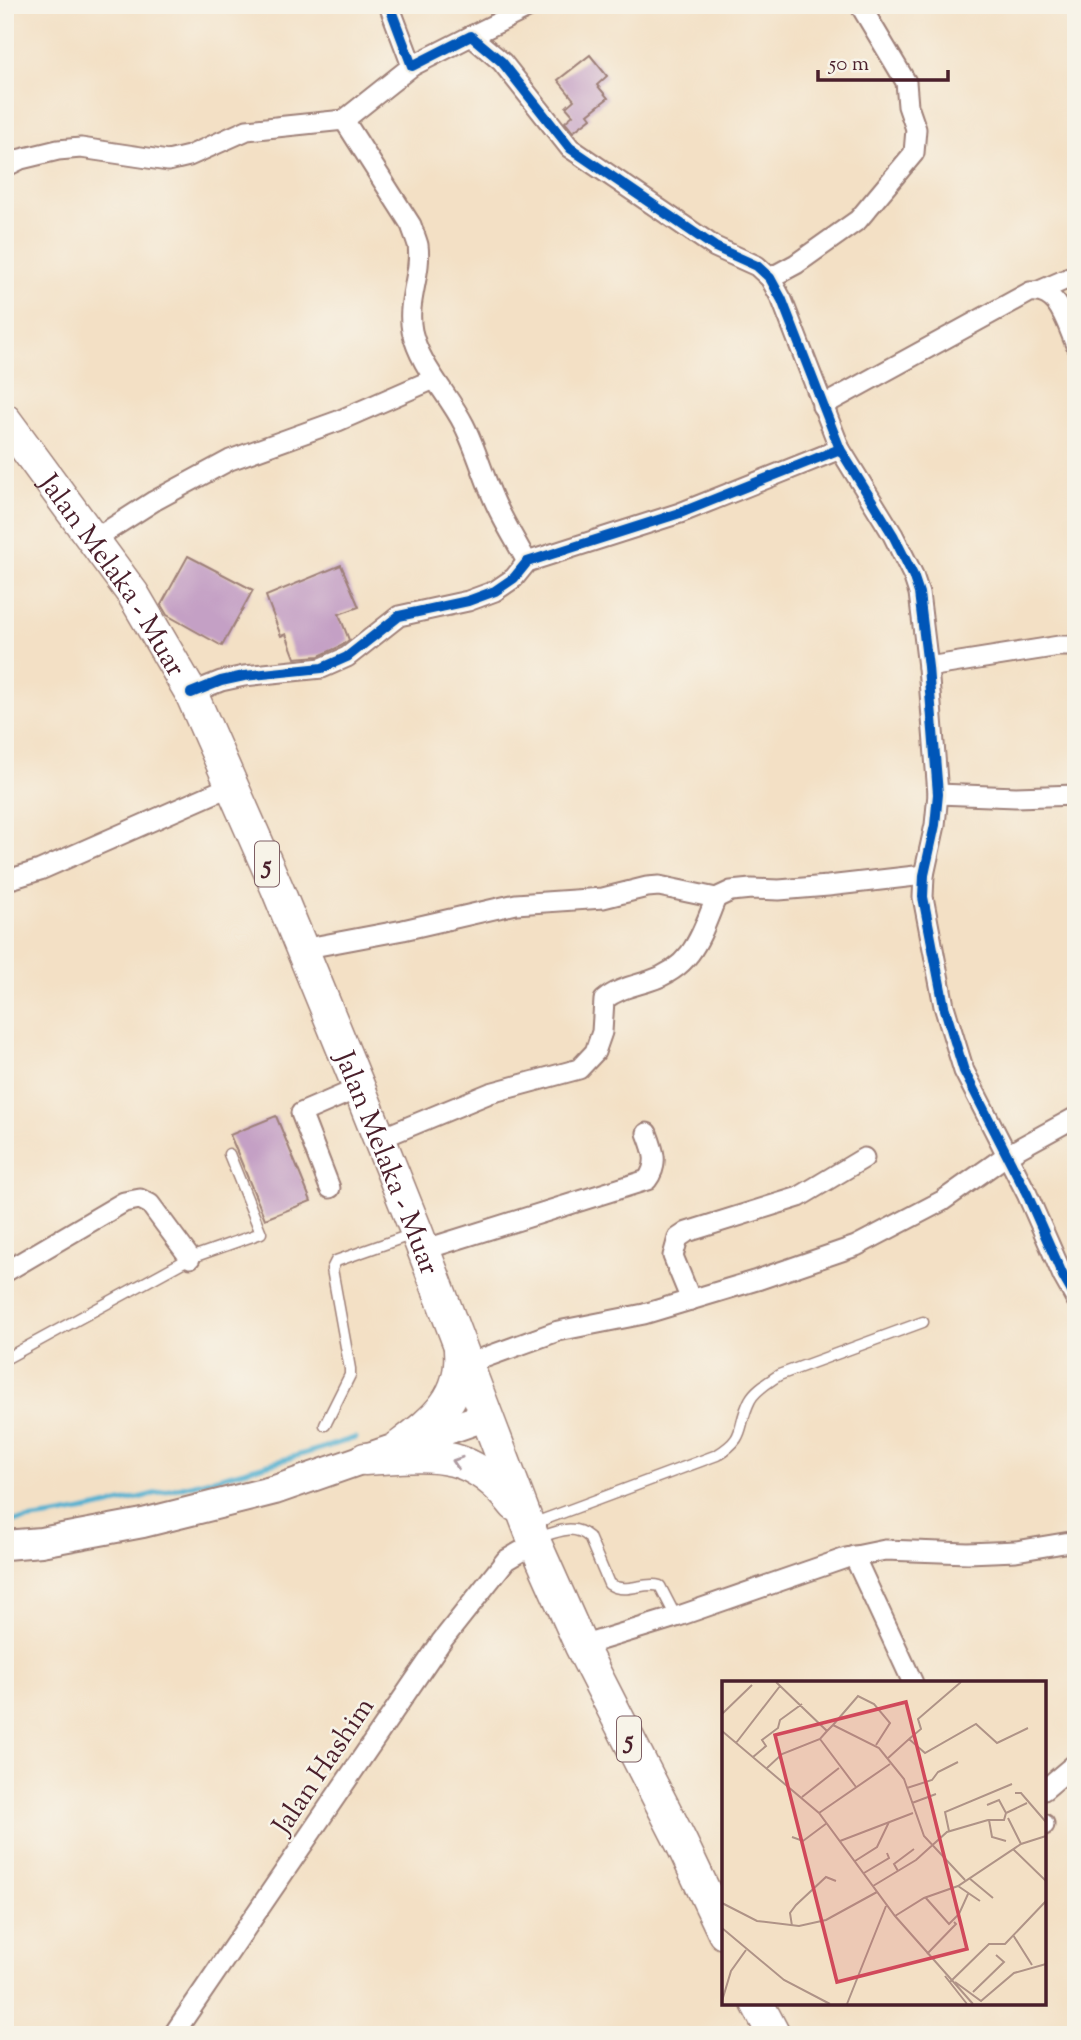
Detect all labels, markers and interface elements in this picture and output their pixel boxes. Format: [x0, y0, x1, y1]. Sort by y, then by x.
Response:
scale bar [818, 38, 948, 82]
text: 50 m [828, 50, 869, 80]
street label: Jalan Melaka - Muar [27, 465, 194, 685]
road number: 5 [255, 842, 279, 886]
street label: Jalan Melaka - Muar [322, 1044, 448, 1281]
one-way arrow [452, 1455, 464, 1470]
inset map [722, 1681, 1046, 2005]
street label: Jalan Hashim [263, 1690, 385, 1845]
road number: 5 [617, 1716, 641, 1762]

